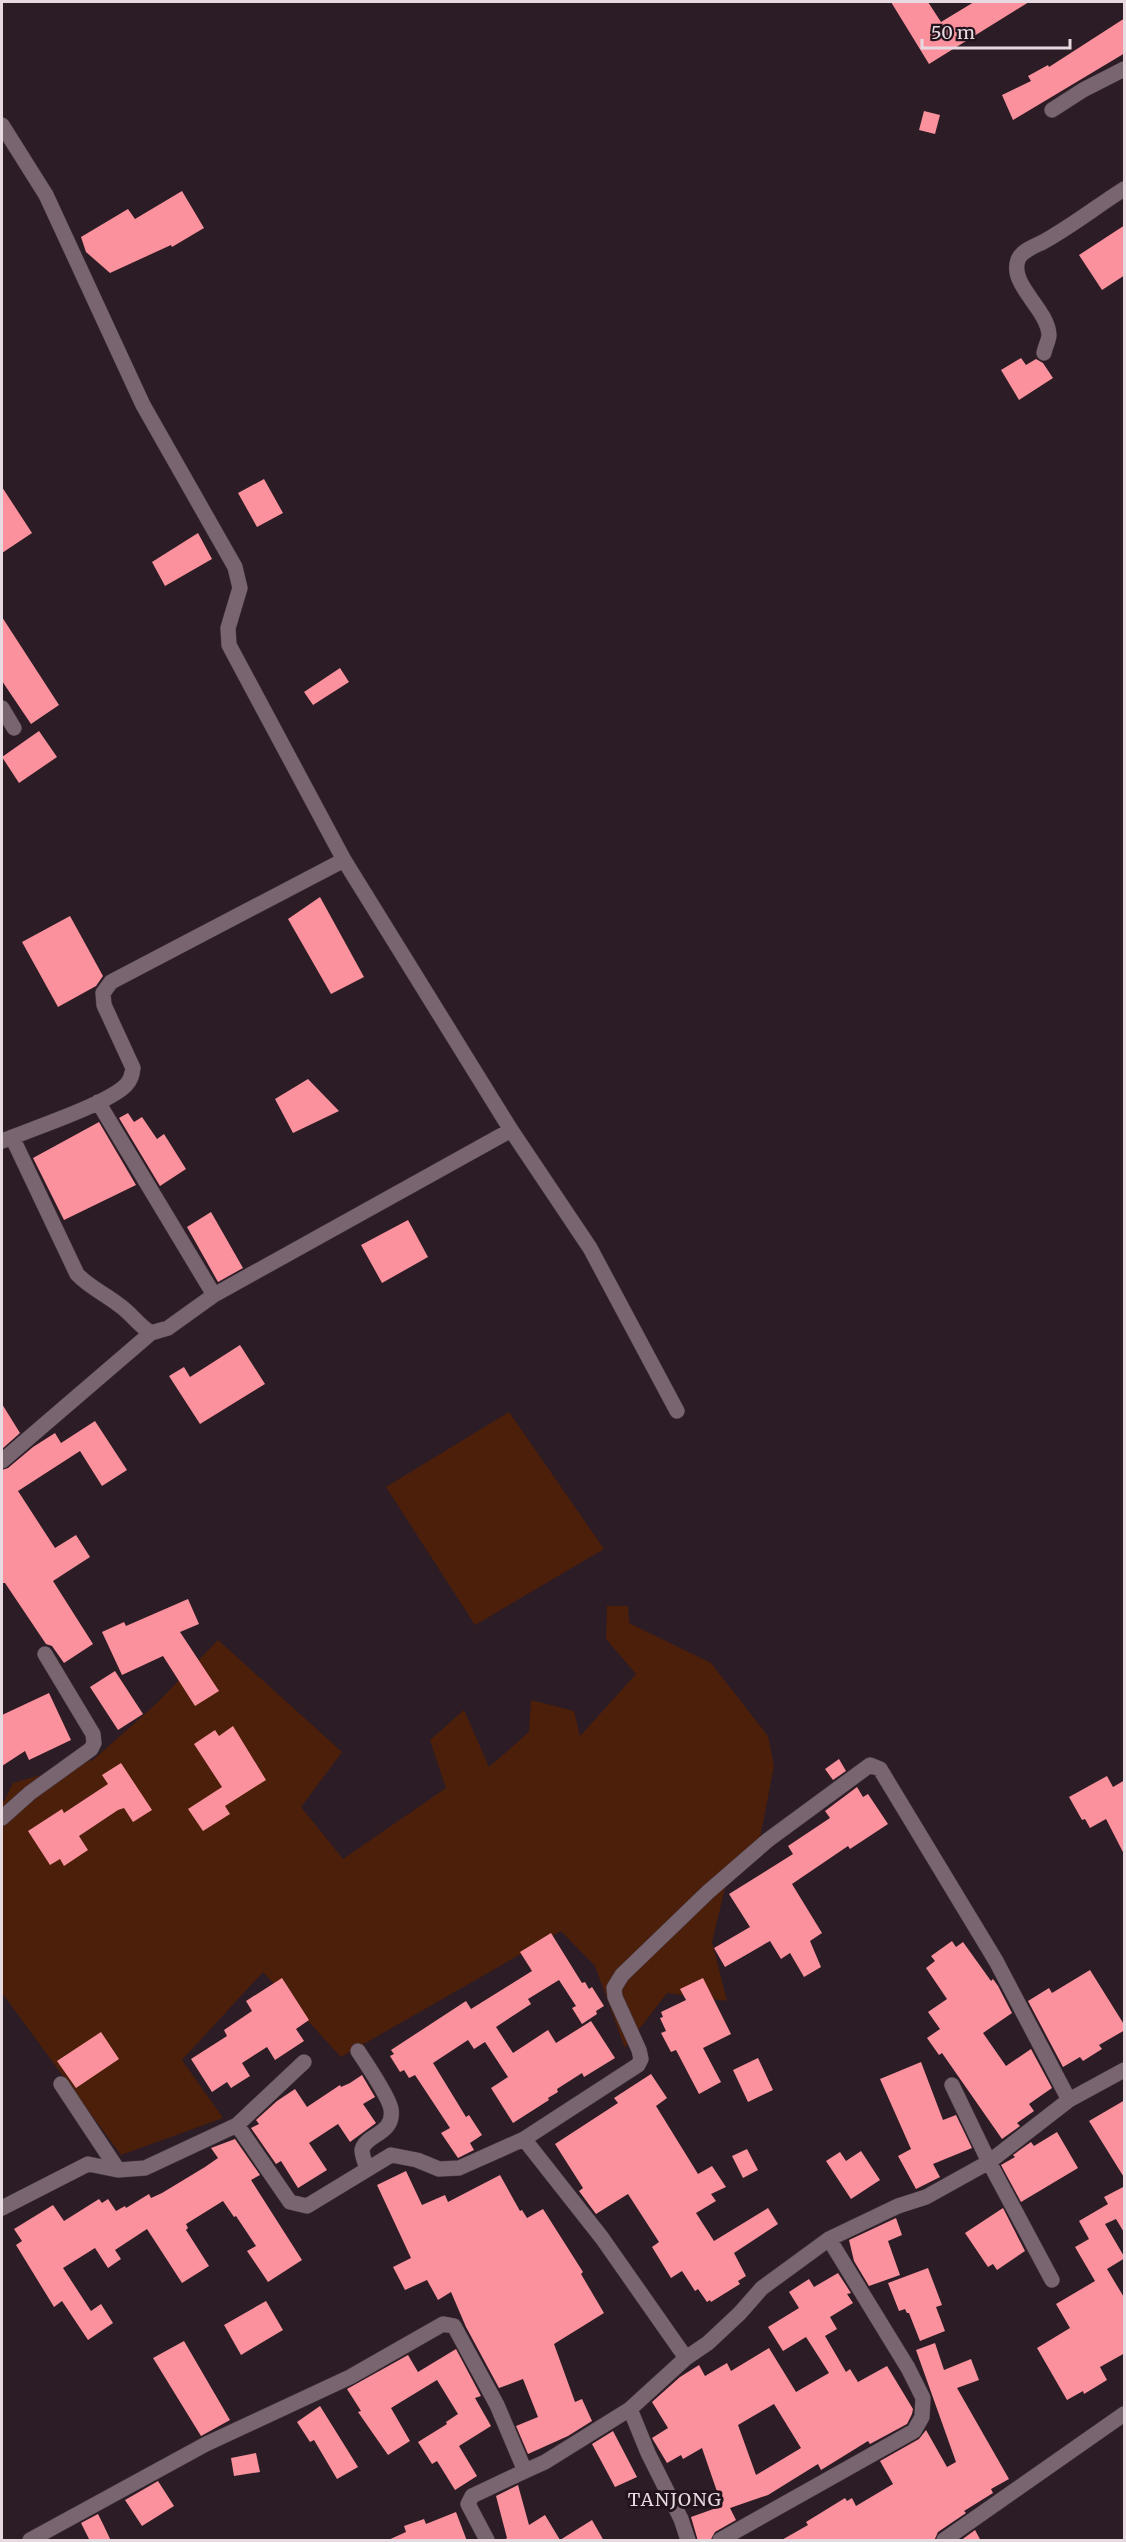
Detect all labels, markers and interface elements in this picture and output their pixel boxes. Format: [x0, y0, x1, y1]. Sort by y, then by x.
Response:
scale bar [922, 12, 1070, 50]
text: 50 m [931, 21, 975, 44]
district label: TANJONG [628, 2488, 722, 2511]

